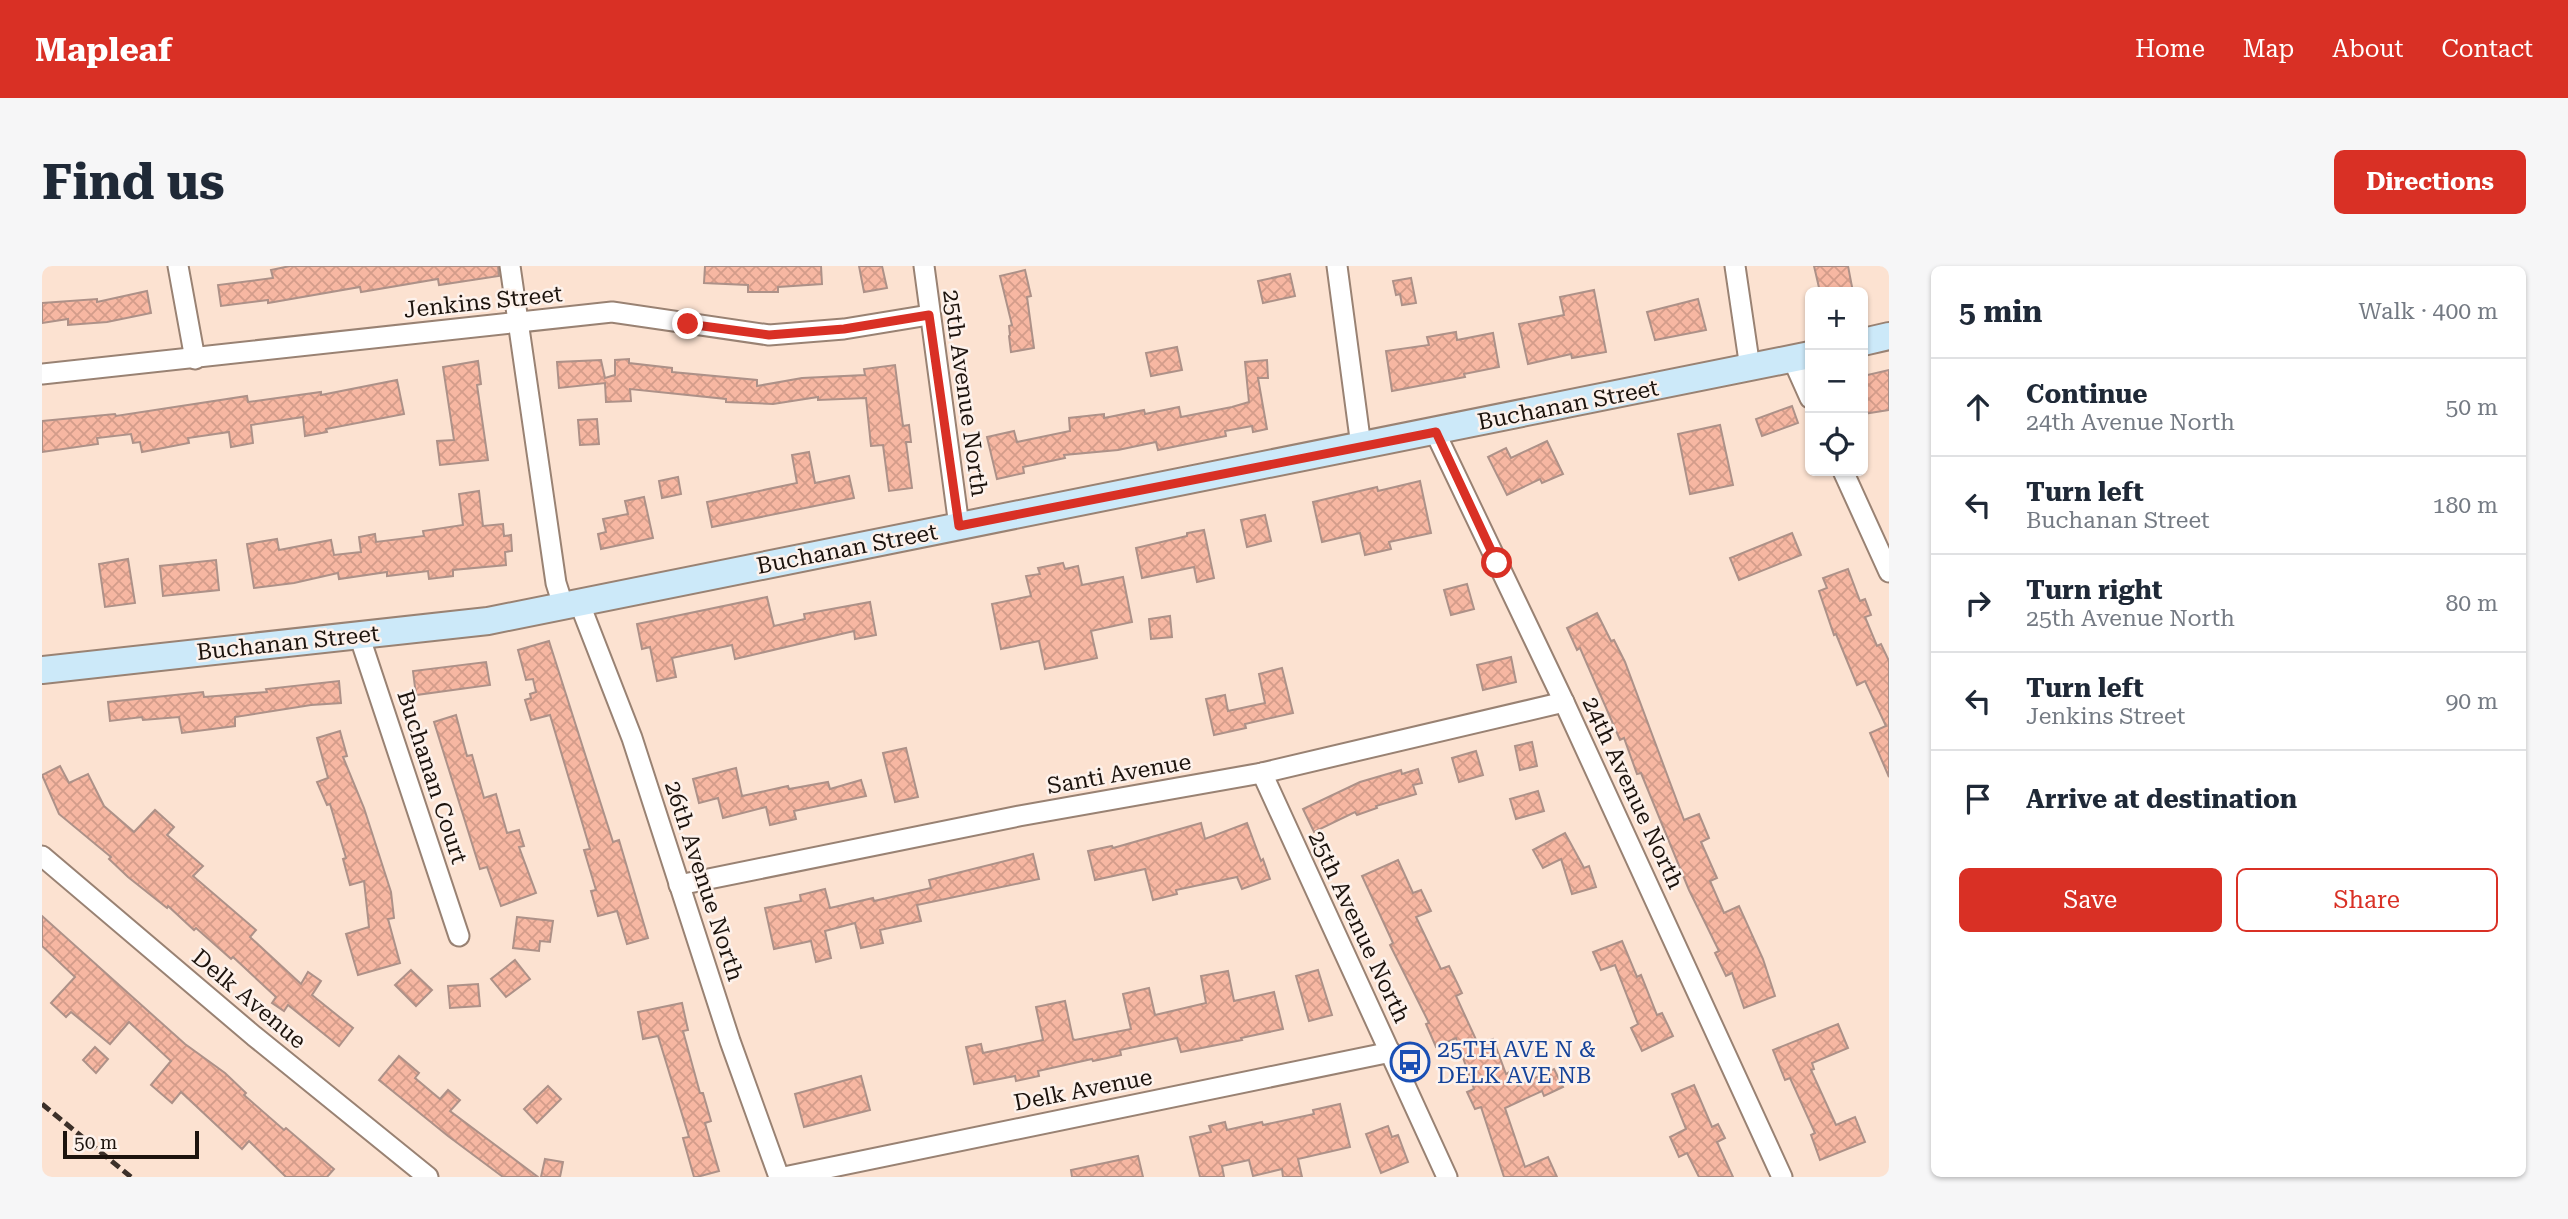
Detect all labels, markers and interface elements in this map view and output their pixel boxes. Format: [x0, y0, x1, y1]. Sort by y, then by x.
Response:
text: Mapleaf [35, 30, 172, 69]
text: Home [2135, 35, 2205, 63]
text: Map [2243, 35, 2294, 63]
text: About [2332, 35, 2403, 63]
text: Contact [2441, 35, 2533, 63]
button: Directions [2334, 150, 2526, 214]
text: Find us [42, 154, 225, 211]
street label: Jenkins Street [402, 280, 564, 324]
map controls [1805, 287, 1868, 476]
button: + [1805, 287, 1868, 350]
street label: 25th Avenue North [937, 288, 993, 498]
text: 5 min [1959, 294, 2042, 329]
text: Walk · 400 m [2359, 298, 2498, 325]
route end [672, 308, 703, 339]
button: − [1805, 350, 1868, 413]
street label: Buchanan Street [1475, 374, 1661, 436]
text: Continue [2026, 379, 2148, 409]
icon: ahead [1959, 388, 1997, 426]
text: 50 m [2445, 394, 2498, 421]
text: 24th Avenue North [2026, 409, 2235, 436]
button: locate [1805, 413, 1868, 476]
text: Turn left [2026, 477, 2144, 507]
icon: left [1959, 486, 1997, 524]
text: 180 m [2433, 492, 2498, 519]
text: Buchanan Street [2026, 507, 2210, 534]
street label: Buchanan Street [754, 518, 940, 580]
route start [1481, 547, 1512, 578]
text: Turn right [2026, 575, 2162, 605]
icon: right [1959, 584, 1997, 622]
text: 80 m [2445, 590, 2498, 617]
text: 25th Avenue North [2026, 605, 2235, 632]
street label: Buchanan Street [195, 620, 381, 666]
text: Turn left [2026, 673, 2144, 703]
icon: left [1959, 682, 1997, 720]
street label: Buchanan Court [391, 687, 473, 868]
text: 90 m [2445, 688, 2498, 715]
street label: 24th Avenue North [1577, 693, 1689, 893]
text: Jenkins Street [2026, 703, 2185, 730]
street label: Santi Avenue [1045, 748, 1193, 800]
street label: 26th Avenue North [659, 778, 749, 985]
icon: arrive [1959, 780, 1997, 818]
text: Arrive at destination [2026, 784, 2297, 814]
street label: 25th Avenue North [1303, 827, 1415, 1027]
button: Save [1959, 868, 2222, 932]
button: Share [2236, 868, 2498, 932]
street label: Delk Avenue [187, 944, 311, 1054]
place label: 25TH AVE N & DELK AVE NB [1437, 1036, 1596, 1089]
bus stop icon: 25TH AVE N & DELK AVE NB [1389, 1041, 1431, 1083]
street label: Delk Avenue [1012, 1063, 1154, 1117]
scale bar [63, 1128, 200, 1160]
text: 50 m [74, 1131, 117, 1154]

